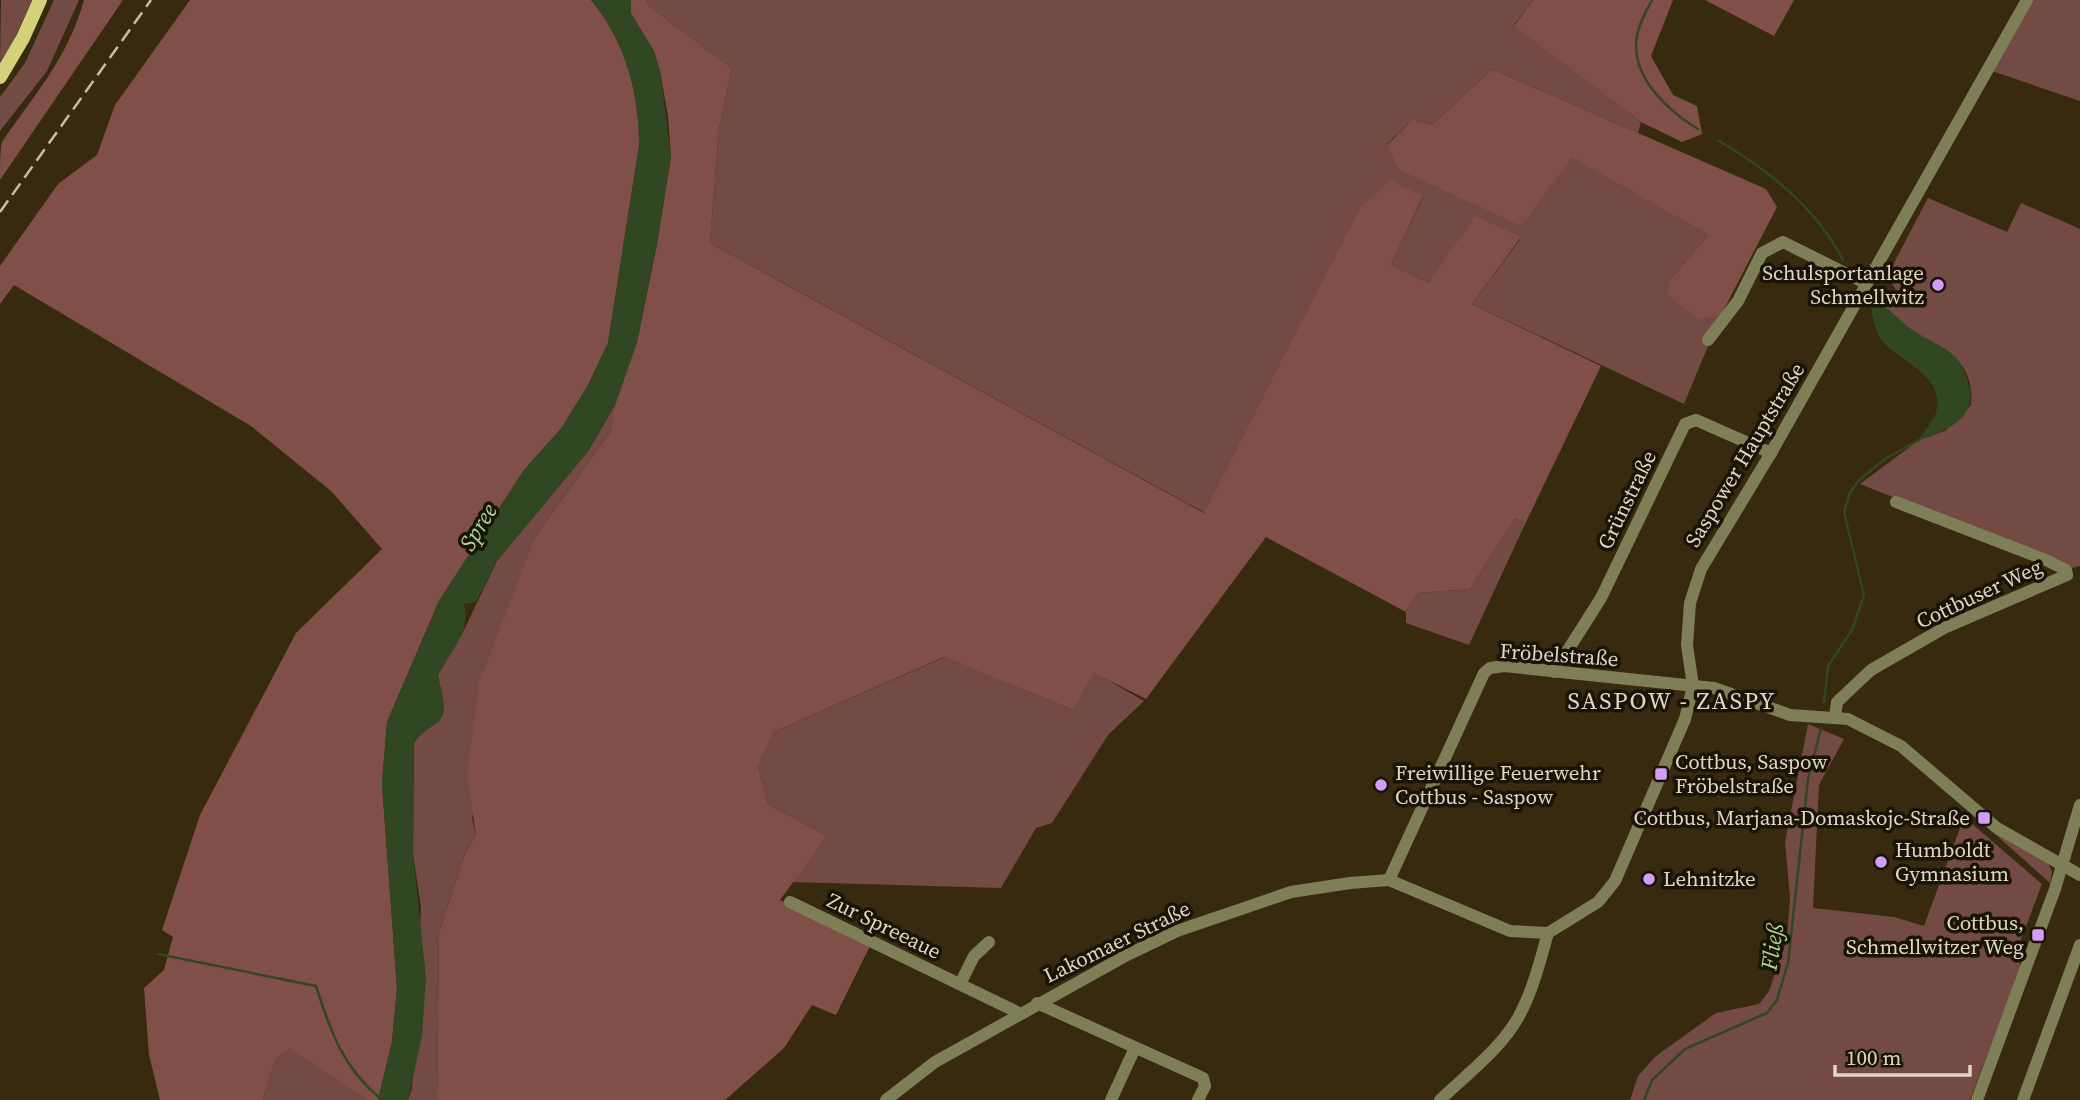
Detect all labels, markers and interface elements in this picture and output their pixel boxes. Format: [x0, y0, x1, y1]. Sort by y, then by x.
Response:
place label: Schulsportanlage Schmellwitz [1762, 258, 1924, 311]
marker: Schulsportanlage Schmellwitz [1930, 277, 1946, 293]
street label: Saspower Hauptstraße [1678, 357, 1811, 552]
street label: Grünstraße [1590, 446, 1663, 554]
water label: Spree [451, 497, 505, 557]
street label: Cottbuser Weg [1911, 552, 2047, 635]
street label: Fröbelstraße [1499, 636, 1619, 673]
district label: SASPOW - ZASPY [1567, 684, 1777, 717]
place label: Cottbus, Saspow Fröbelstraße [1675, 747, 1828, 800]
place label: Freiwillige Feuerwehr Cottbus - Saspow [1395, 758, 1601, 811]
marker: Cottbus, Saspow Fröbelstraße [1653, 766, 1669, 782]
marker: Freiwillige Feuerwehr Cottbus - Saspow [1373, 777, 1389, 793]
place label: Cottbus, Marjana-Domaskojc-Straße [1633, 803, 1970, 832]
marker: Cottbus, Marjana-Domaskojc-Straße [1976, 810, 1992, 826]
place label: Humboldt Gymnasium [1895, 835, 2009, 888]
marker: Humboldt Gymnasium [1873, 854, 1889, 870]
place label: Lehnitzke [1663, 864, 1756, 893]
marker: Lehnitzke [1641, 871, 1657, 887]
street label: Zur Spreeaue [822, 885, 946, 966]
street label: Lakomaer Straße [1039, 894, 1195, 990]
place label: Cottbus, Schmellwitzer Weg [1846, 908, 2024, 961]
water label: Fließ [1752, 921, 1791, 973]
marker: Cottbus, Schmellwitzer Weg [2030, 927, 2046, 943]
scale bar [1835, 1034, 1970, 1078]
text: 100 m [1846, 1043, 1901, 1072]

